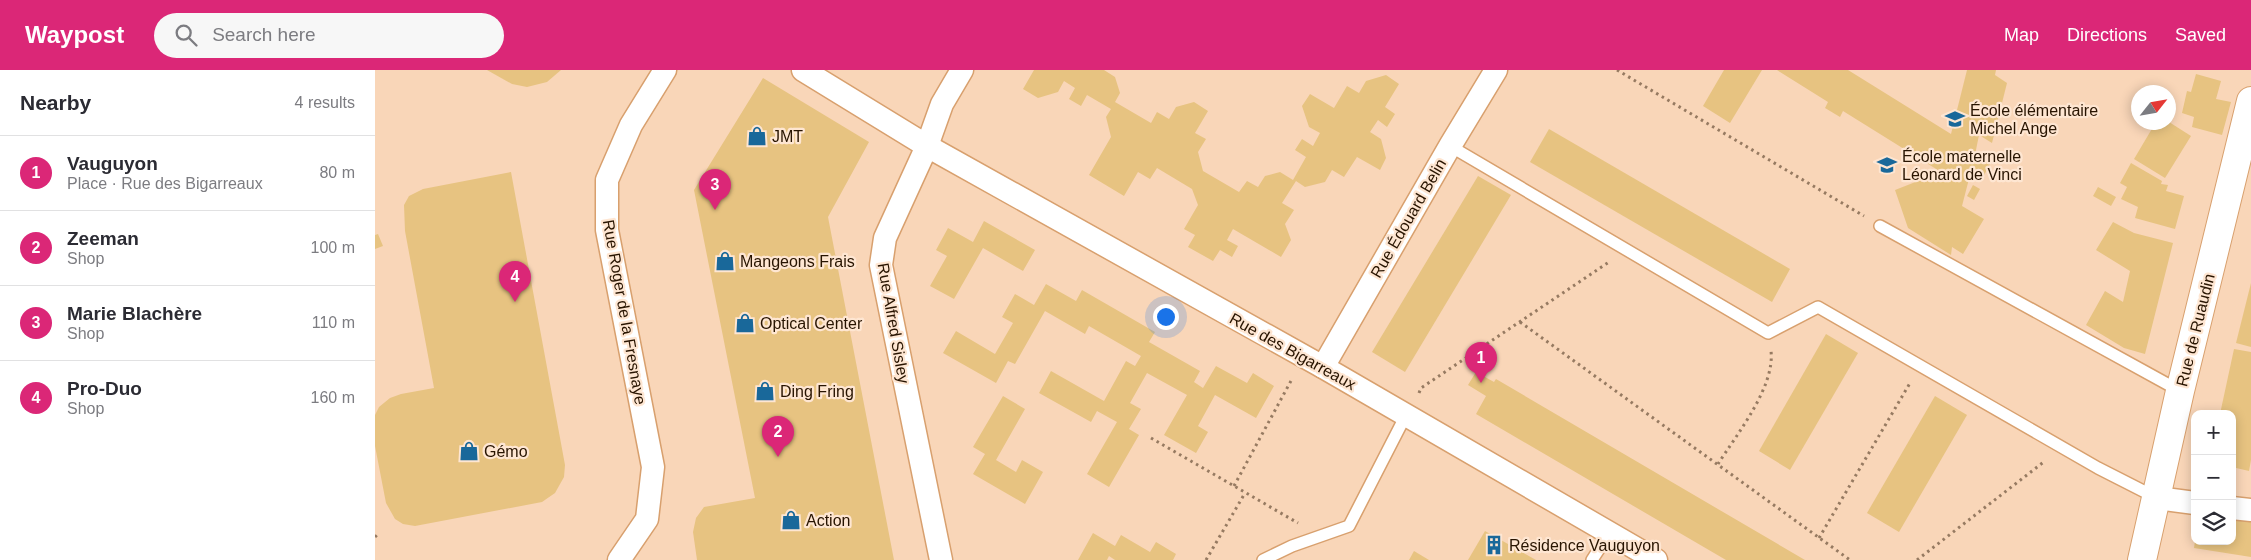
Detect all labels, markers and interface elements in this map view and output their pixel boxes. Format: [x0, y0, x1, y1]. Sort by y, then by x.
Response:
search box [154, 13, 504, 58]
text: Waypost [25, 21, 124, 48]
icon: search [172, 21, 200, 49]
text: Search here [212, 24, 316, 45]
text: Map [2004, 25, 2039, 45]
text: Directions [2067, 25, 2147, 45]
text: Saved [2175, 25, 2226, 45]
north arrow [2131, 85, 2176, 130]
text: Nearby [20, 91, 91, 114]
text: 4 results [295, 94, 355, 111]
place label: École élémentaire Michel Ange [1970, 101, 2098, 137]
school or university icon: École élémentaire Michel Ange [1944, 108, 1966, 130]
shop icon: JMT [746, 125, 768, 147]
place label: JMT [772, 128, 803, 145]
place label: École maternelle Léonard de Vinci [1902, 147, 2022, 183]
text: Vauguyon [67, 153, 158, 174]
school or university icon: École maternelle Léonard de Vinci [1876, 154, 1898, 176]
street label: Rue Édouard Belin [1367, 155, 1449, 281]
text: 1 [32, 164, 40, 181]
text: 80 m [319, 164, 355, 181]
pin: 3 [699, 169, 731, 210]
text: Place · Rue des Bigarreaux [67, 175, 263, 192]
street label: Rue Roger de la Fresnaye [600, 218, 649, 406]
text: Zeeman [67, 228, 139, 249]
text: 2 [32, 239, 40, 256]
text: 100 m [311, 239, 355, 256]
text: Shop [67, 250, 104, 267]
shop icon: Mangeons Frais [714, 250, 736, 272]
place label: Mangeons Frais [740, 253, 855, 270]
pin: 4 [499, 261, 531, 302]
street label: Rue Alfred Sisley [875, 262, 912, 385]
street label: Rue de Ruaudin [2173, 272, 2218, 388]
text: Marie Blachère [67, 303, 202, 324]
your location [1153, 304, 1179, 330]
street label: Rue des Bigarreaux [1227, 310, 1359, 393]
shop icon: Optical Center [734, 312, 756, 334]
text: 3 [32, 314, 40, 331]
text: 110 m [312, 314, 355, 331]
place label: Optical Center [760, 315, 863, 332]
text: Shop [67, 325, 104, 342]
pin: 1 [1465, 342, 1497, 383]
text: Pro-Duo [67, 378, 142, 399]
shop icon: Ding Fring [754, 380, 776, 402]
place label: Ding Fring [780, 383, 854, 400]
text: 4 [32, 389, 40, 406]
text: 160 m [311, 389, 355, 406]
text: Shop [67, 400, 104, 417]
map controls [2191, 410, 2236, 545]
button: + [2191, 410, 2236, 455]
pin: 2 [762, 416, 794, 457]
shop icon: Gémo [458, 440, 480, 462]
place label: Gémo [484, 443, 528, 460]
button: − [2191, 455, 2236, 500]
button: layers [2191, 500, 2236, 545]
shop icon: Action [780, 509, 802, 531]
place label: Action [806, 512, 850, 529]
building icon: Résidence Vauguyon [1483, 534, 1505, 556]
place label: Résidence Vauguyon [1509, 537, 1660, 554]

